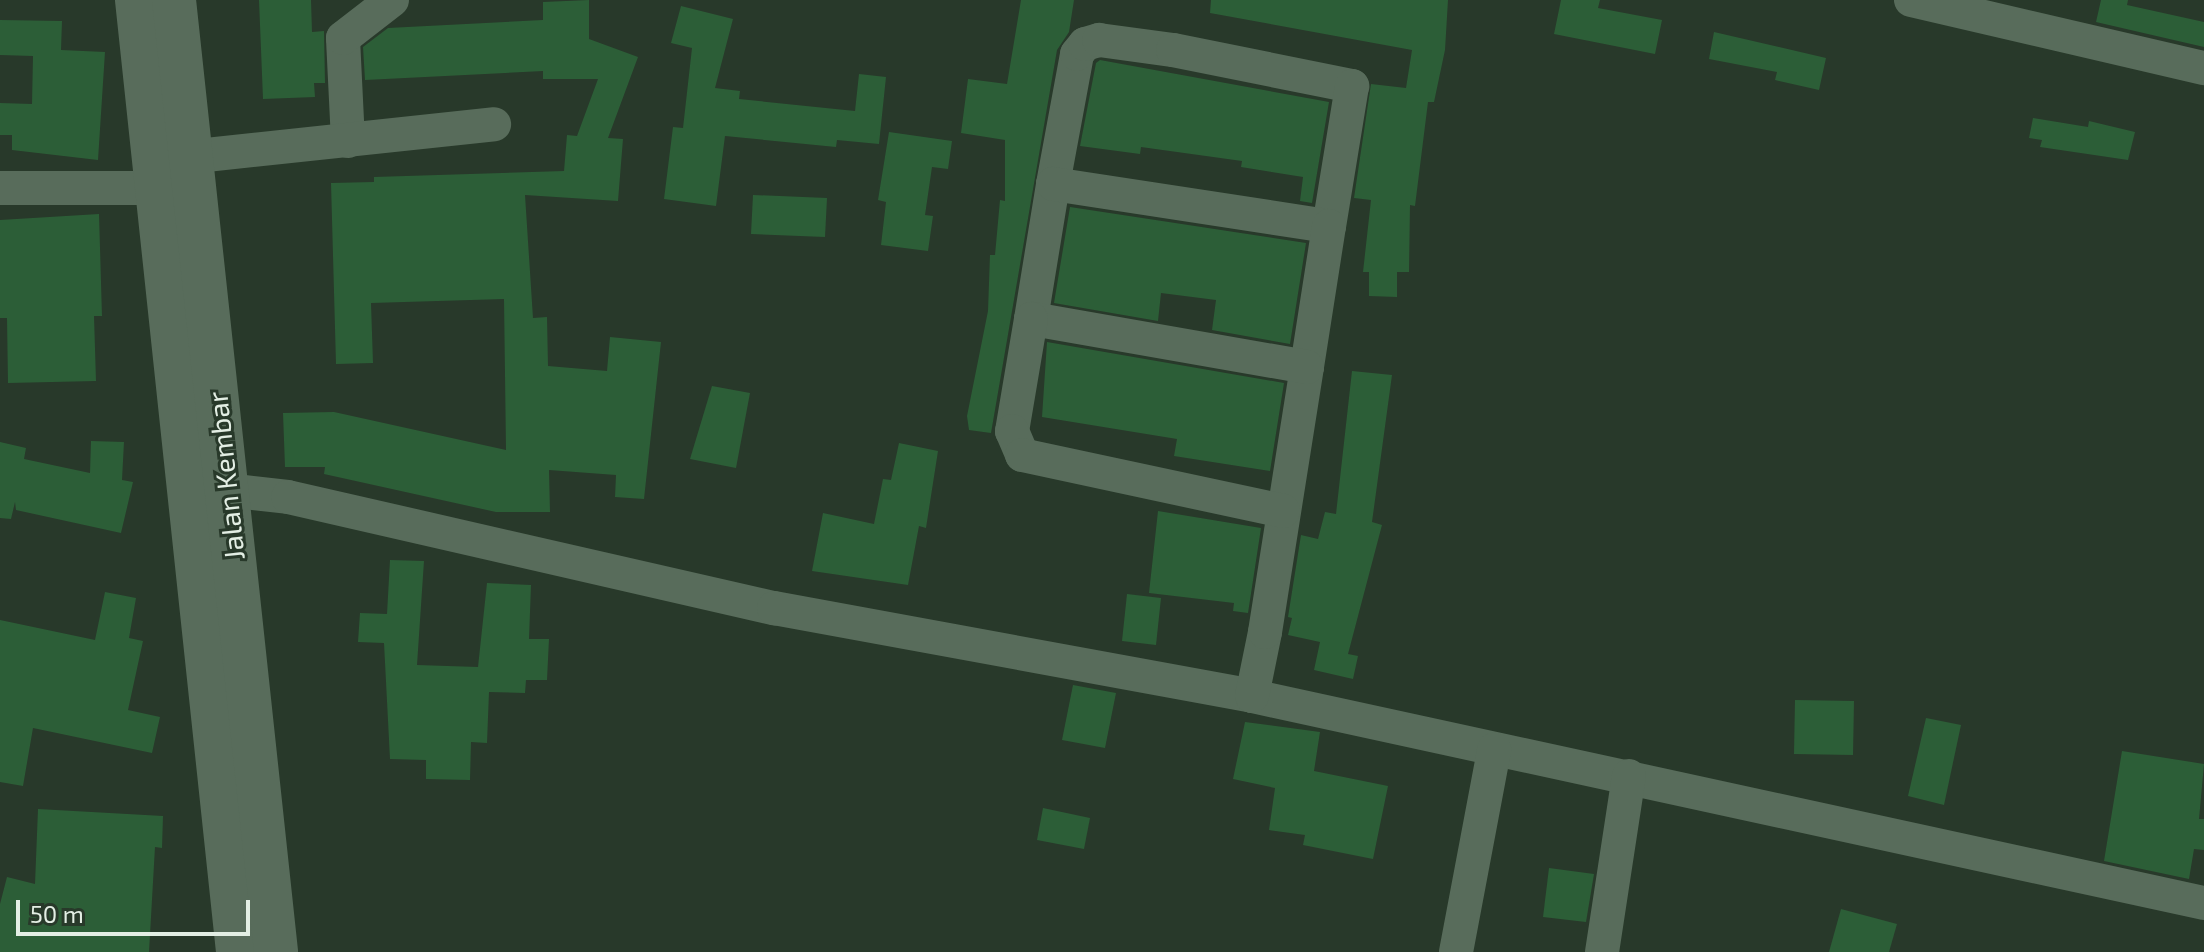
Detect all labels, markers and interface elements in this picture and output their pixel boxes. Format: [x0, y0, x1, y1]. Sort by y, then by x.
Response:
street label: Jalan Kembar [199, 390, 251, 562]
scale bar [20, 884, 254, 934]
text: 50 m [30, 899, 84, 928]

